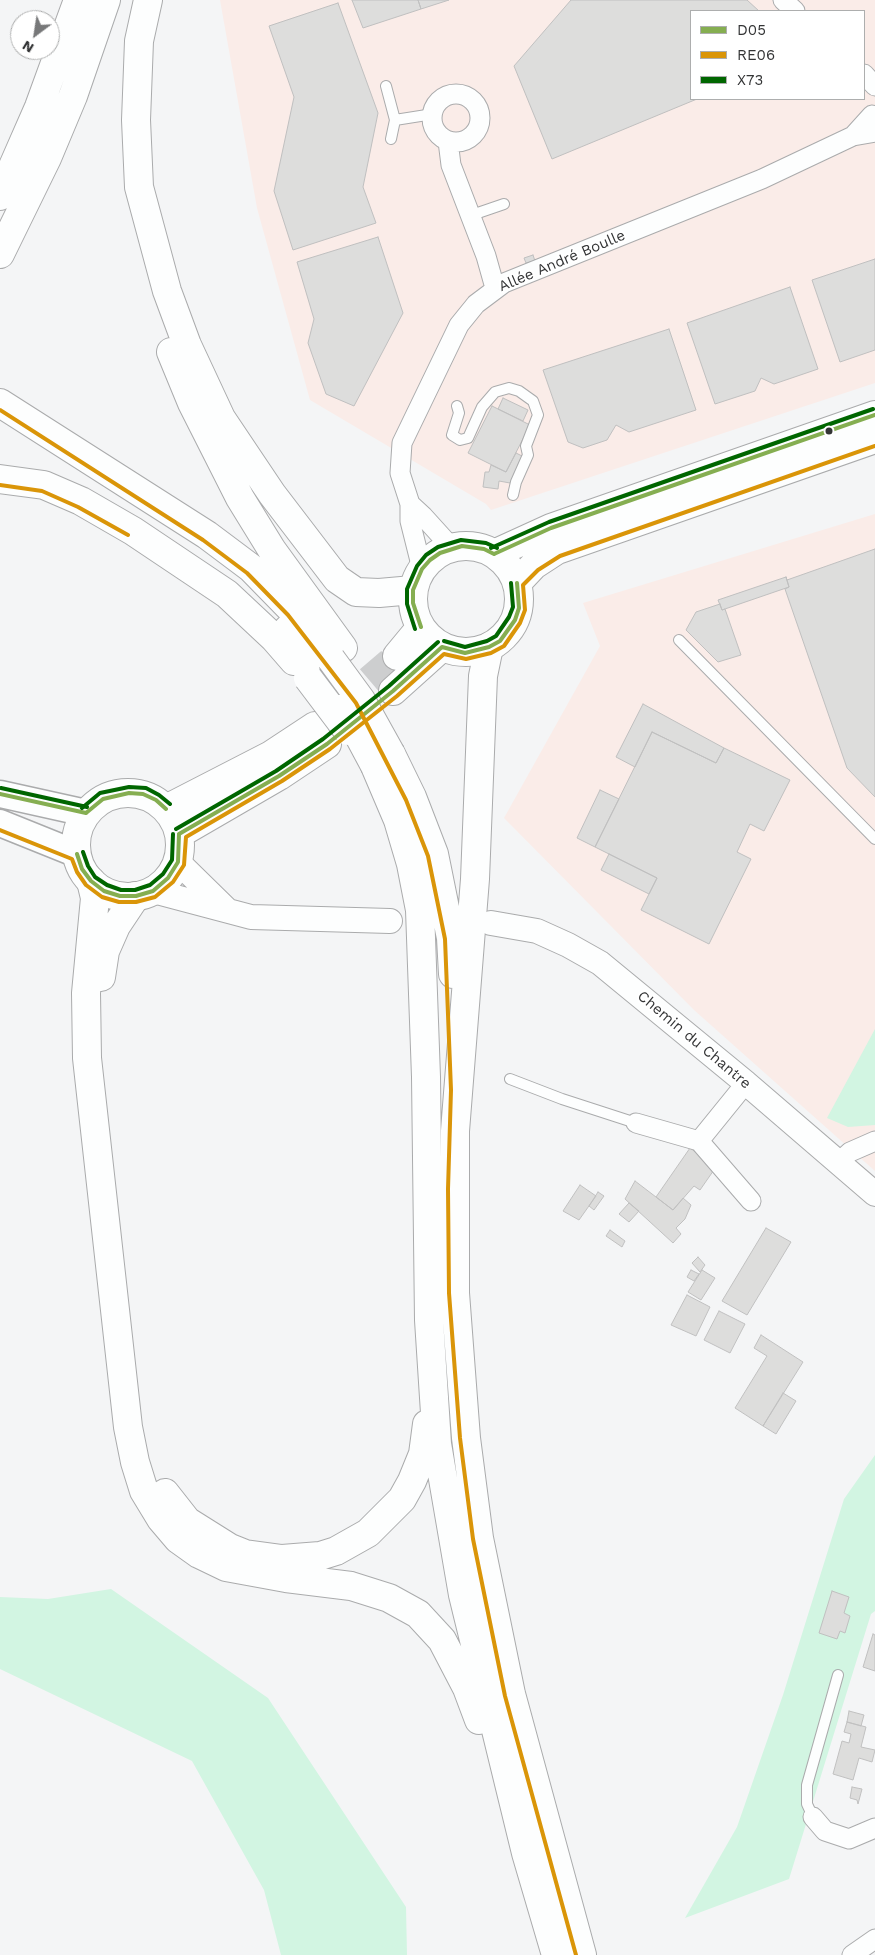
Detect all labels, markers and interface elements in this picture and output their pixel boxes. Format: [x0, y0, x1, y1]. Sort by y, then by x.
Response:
north arrow [10, 10, 60, 60]
legend [690, 10, 865, 100]
text: D05 [737, 21, 766, 39]
text: N [19, 37, 36, 57]
text: RE06 [737, 46, 775, 64]
text: X73 [737, 71, 763, 89]
street label: Allée André Boulle [496, 226, 628, 296]
unlabelled marker [824, 426, 834, 436]
street label: Chemin du Chantre [634, 987, 754, 1093]

